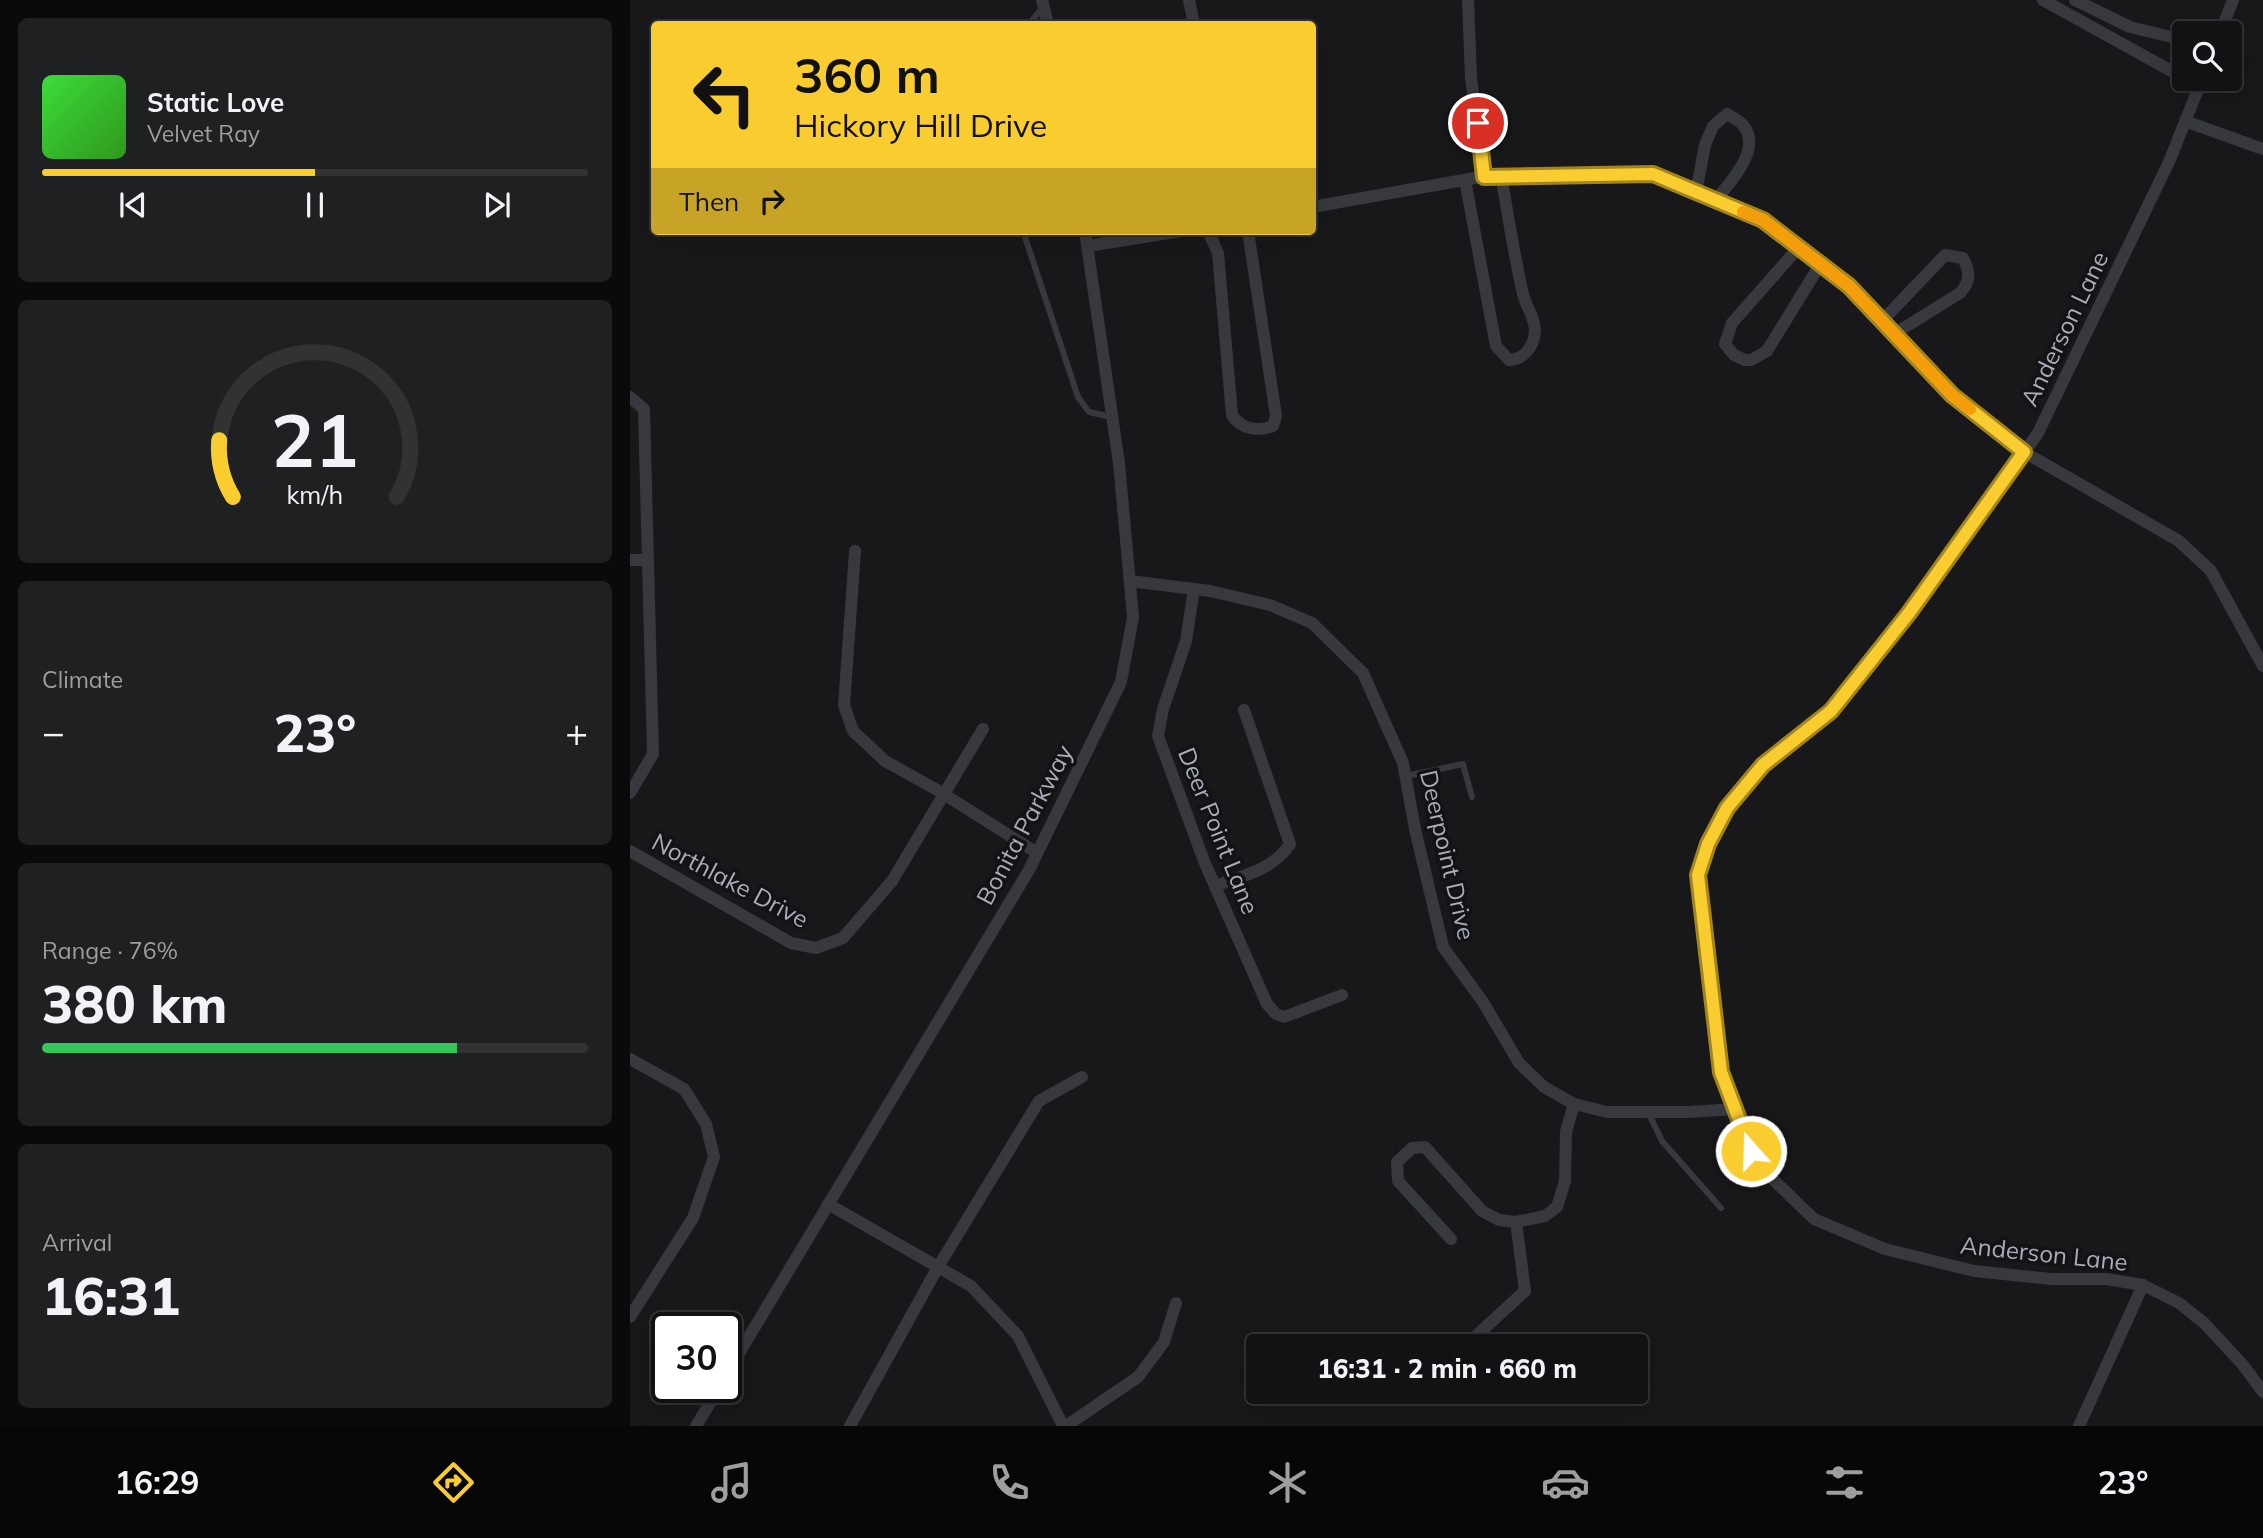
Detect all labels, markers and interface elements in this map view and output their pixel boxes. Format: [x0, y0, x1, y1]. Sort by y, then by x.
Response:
map controls [2172, 21, 2242, 91]
button: search [2172, 21, 2242, 91]
text: 360 m [794, 44, 940, 105]
icon: left [679, 49, 770, 140]
text: Static Love [147, 86, 284, 119]
pin [1448, 93, 1508, 153]
icon: arrive [1459, 104, 1497, 142]
text: Hickory Hill Drive [794, 105, 1047, 145]
text: Velvet Ray [147, 119, 260, 148]
icon: right [753, 182, 791, 220]
text: Then [679, 185, 739, 218]
icon: previous [114, 186, 152, 224]
icon: pause [296, 186, 334, 224]
icon: next [478, 186, 516, 224]
street label: Anderson Lane [2014, 246, 2114, 411]
text: 21 [271, 395, 359, 486]
text: km/h [287, 479, 343, 510]
text: Climate [42, 665, 123, 694]
text: 23° [274, 700, 356, 765]
text: − [42, 708, 65, 756]
text: + [565, 708, 588, 756]
street label: Bonita Parkway [969, 739, 1079, 910]
street label: Deer Point Lane [1172, 743, 1266, 918]
street label: Deerpoint Drive [1414, 767, 1482, 943]
street label: Northlake Drive [647, 826, 814, 934]
text: Range · 76% [42, 936, 178, 965]
text: 380 km [42, 971, 227, 1036]
position arrow [1714, 1114, 1788, 1188]
text: Arrival [42, 1228, 112, 1257]
street label: Anderson Lane [1959, 1229, 2129, 1277]
text: 16:31 [42, 1263, 180, 1328]
speed limit sign: 30 [651, 1312, 742, 1403]
text: 16:31 · 2 min · 660 m [1317, 1352, 1577, 1385]
icon: directions [429, 1458, 478, 1507]
icon: music [707, 1458, 756, 1507]
icon: phone [985, 1458, 1034, 1507]
icon: climate [1263, 1458, 1312, 1507]
icon: car [1541, 1458, 1590, 1507]
icon: filters [1820, 1458, 1869, 1507]
text: 16:29 [115, 1462, 199, 1502]
text: 23° [2098, 1462, 2148, 1502]

